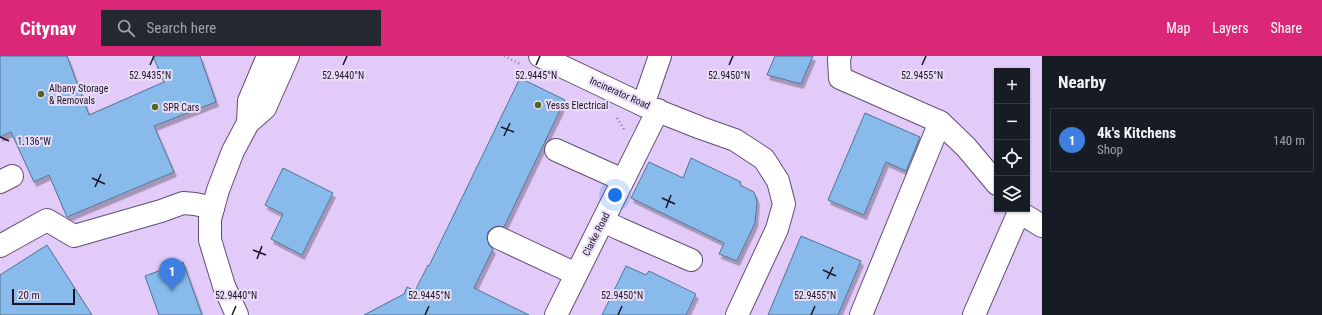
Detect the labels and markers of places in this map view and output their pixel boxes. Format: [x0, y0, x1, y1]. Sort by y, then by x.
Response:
place label: Albany Storage & Removals [49, 83, 109, 106]
marker: Albany Storage & Removals [36, 89, 46, 99]
marker: Yesss Electrical [533, 100, 543, 110]
place label: Yesss Electrical [546, 100, 608, 111]
marker: SPR Cars [150, 102, 160, 112]
place label: SPR Cars [163, 102, 200, 113]
pin: 1 [159, 258, 185, 291]

